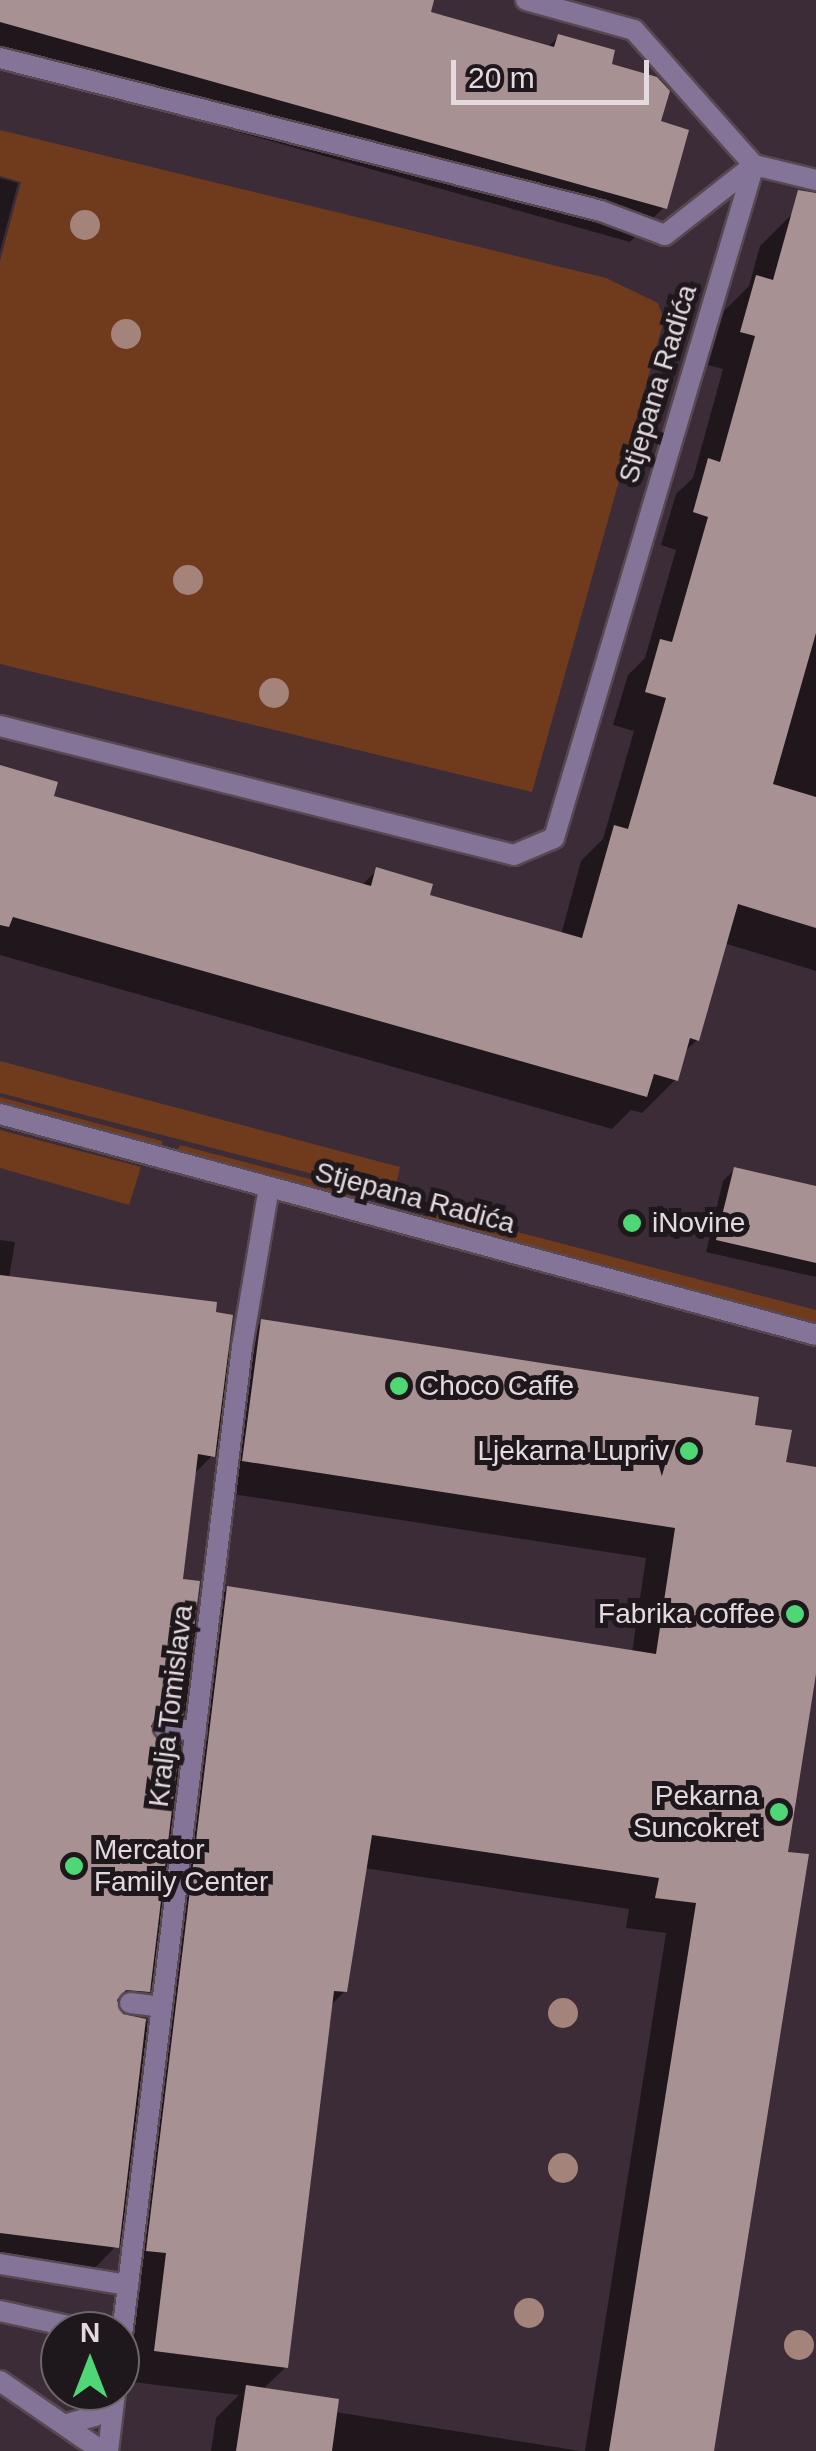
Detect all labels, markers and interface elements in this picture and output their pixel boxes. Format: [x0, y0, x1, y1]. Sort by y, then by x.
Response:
scale bar [456, 40, 654, 102]
text: 20 m [468, 61, 535, 94]
street label: Stjepana Radića [612, 281, 704, 487]
street label: Stjepana Radića [311, 1155, 519, 1241]
place label: iNovine [652, 1206, 745, 1240]
marker: iNovine [621, 1212, 643, 1234]
place label: Choco Caffe [419, 1369, 574, 1403]
marker: Choco Caffe [388, 1375, 410, 1397]
place label: Ljekarna Lupriv [478, 1434, 669, 1468]
marker: Ljekarna Lupriv [678, 1440, 700, 1462]
place label: Fabrika coffee [598, 1597, 775, 1631]
street label: Kralja Tomislava [142, 1603, 200, 1809]
marker: Fabrika coffee [784, 1603, 806, 1625]
place label: Pekarna Suncokret [633, 1779, 759, 1845]
marker: Pekarna Suncokret [768, 1801, 790, 1823]
place label: Mercator Family Center [94, 1833, 268, 1899]
marker: Mercator Family Center [63, 1855, 85, 1877]
north arrow [40, 2311, 140, 2411]
text: N [80, 2317, 100, 2348]

